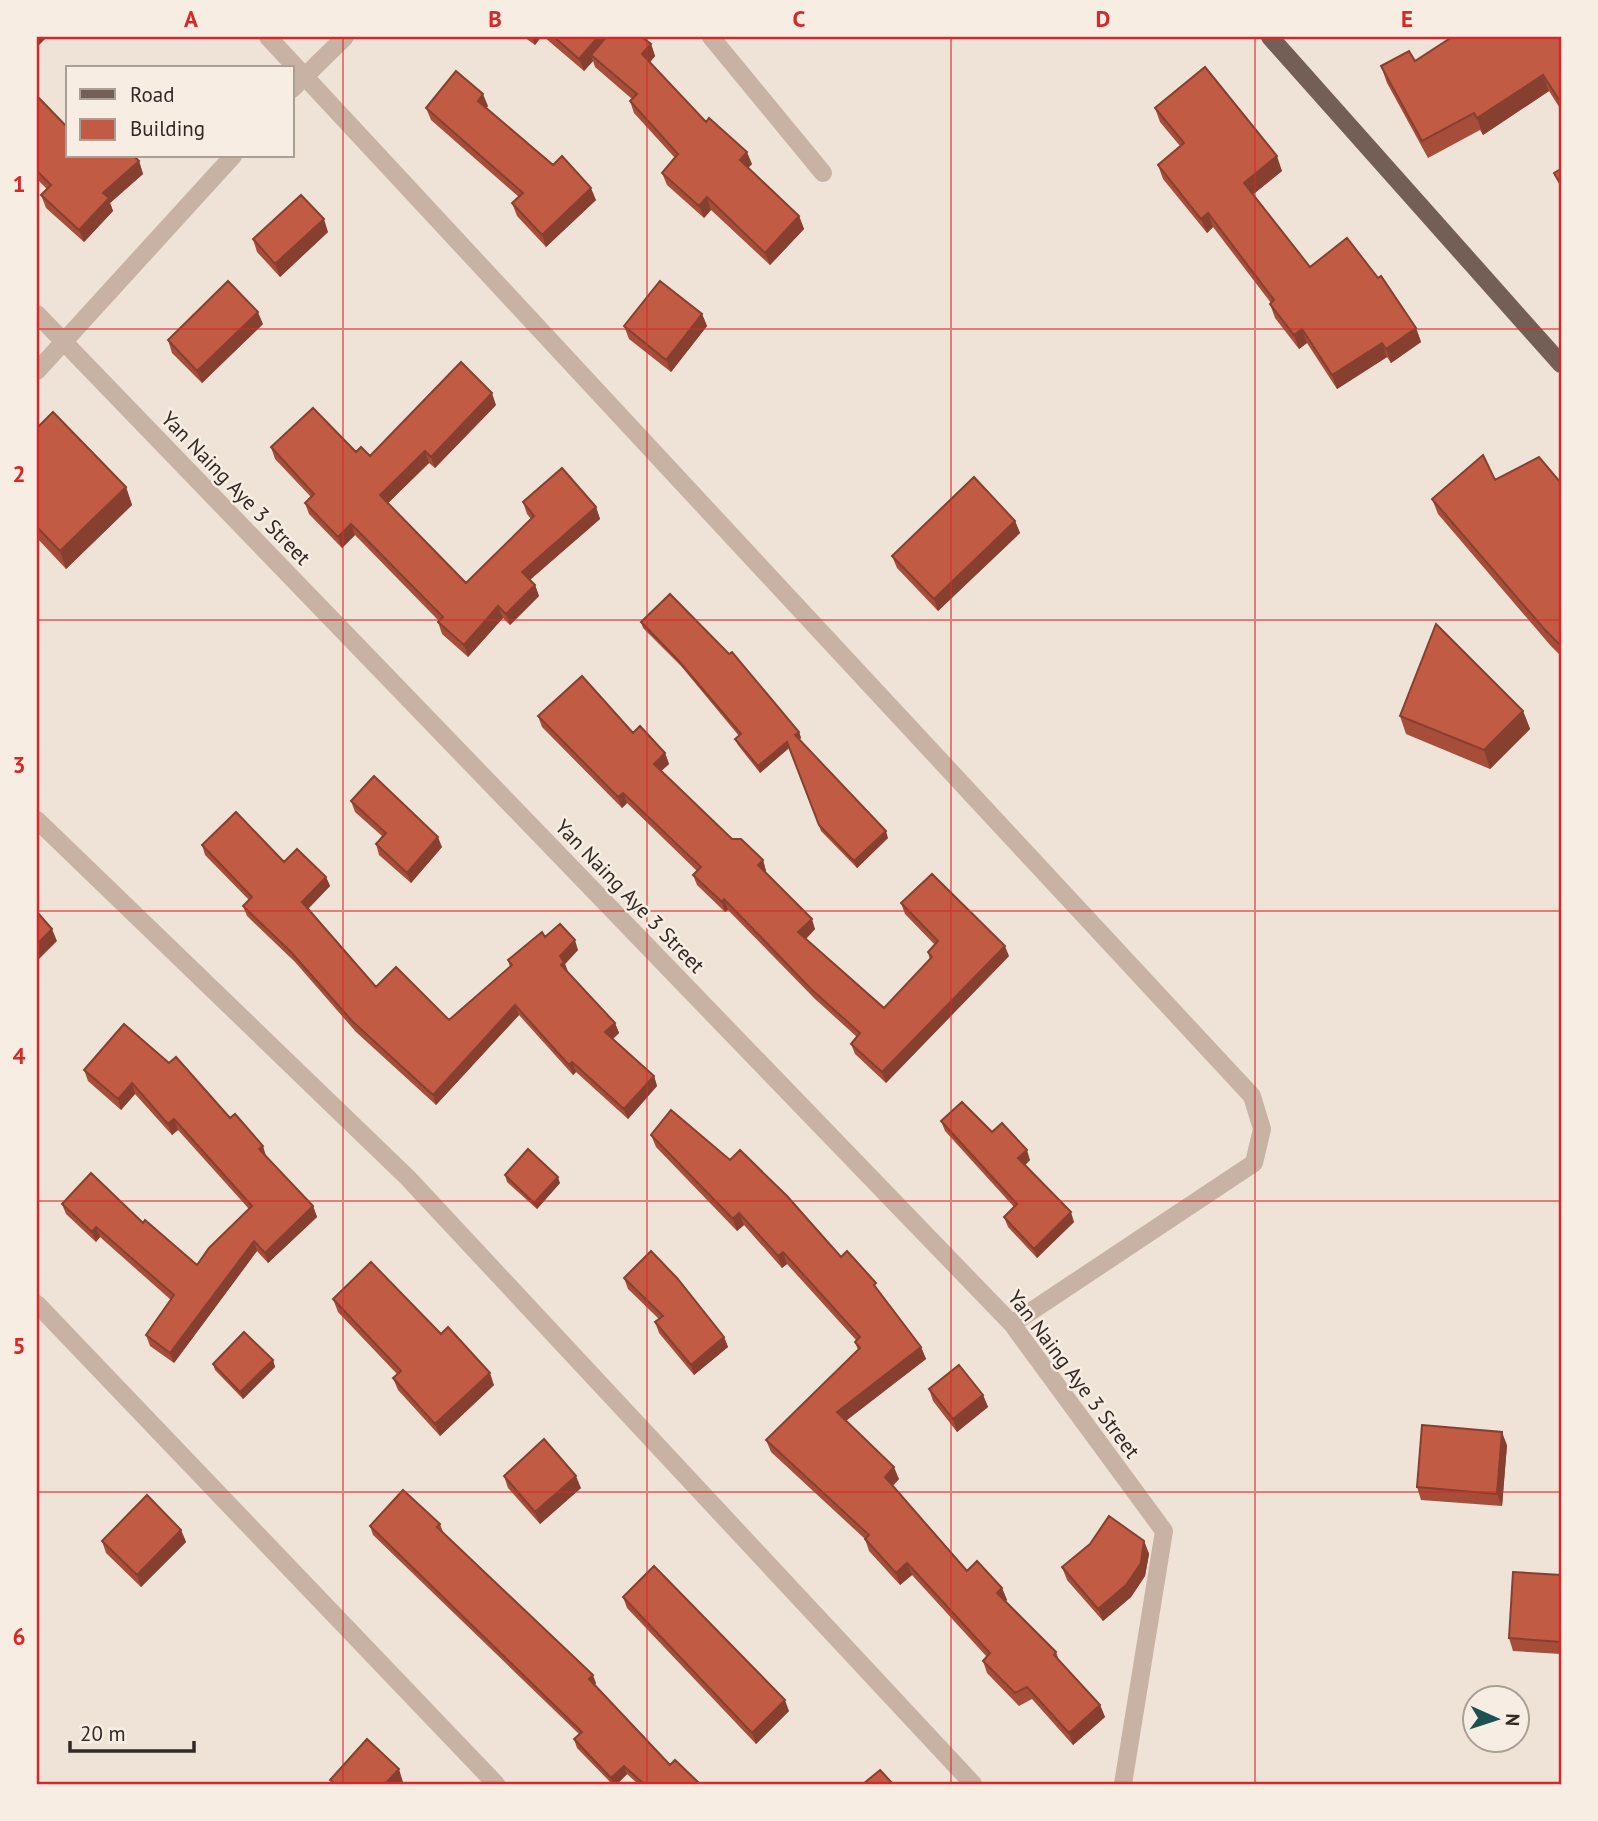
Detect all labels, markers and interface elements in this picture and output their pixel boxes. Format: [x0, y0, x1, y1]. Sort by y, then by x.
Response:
text: A [184, 4, 198, 33]
text: B [488, 4, 502, 33]
text: C [793, 4, 806, 33]
text: D [1096, 4, 1110, 33]
text: E [1401, 4, 1413, 33]
legend [66, 66, 294, 158]
text: Road [130, 81, 174, 108]
text: Building [130, 115, 205, 142]
text: 1 [12, 169, 26, 198]
street label: Yan Naing Aye 3 Street [156, 405, 316, 571]
text: 2 [12, 459, 26, 488]
text: 3 [12, 750, 26, 779]
street label: Yan Naing Aye 3 Street [550, 813, 710, 979]
text: 4 [12, 1041, 26, 1070]
street label: Yan Naing Aye 3 Street [1002, 1285, 1146, 1463]
text: 5 [12, 1331, 26, 1360]
text: 6 [12, 1622, 26, 1651]
north arrow [1462, 1685, 1532, 1755]
scale bar [70, 1709, 194, 1753]
text: N [1501, 1713, 1525, 1727]
text: 20 m [80, 1720, 126, 1747]

